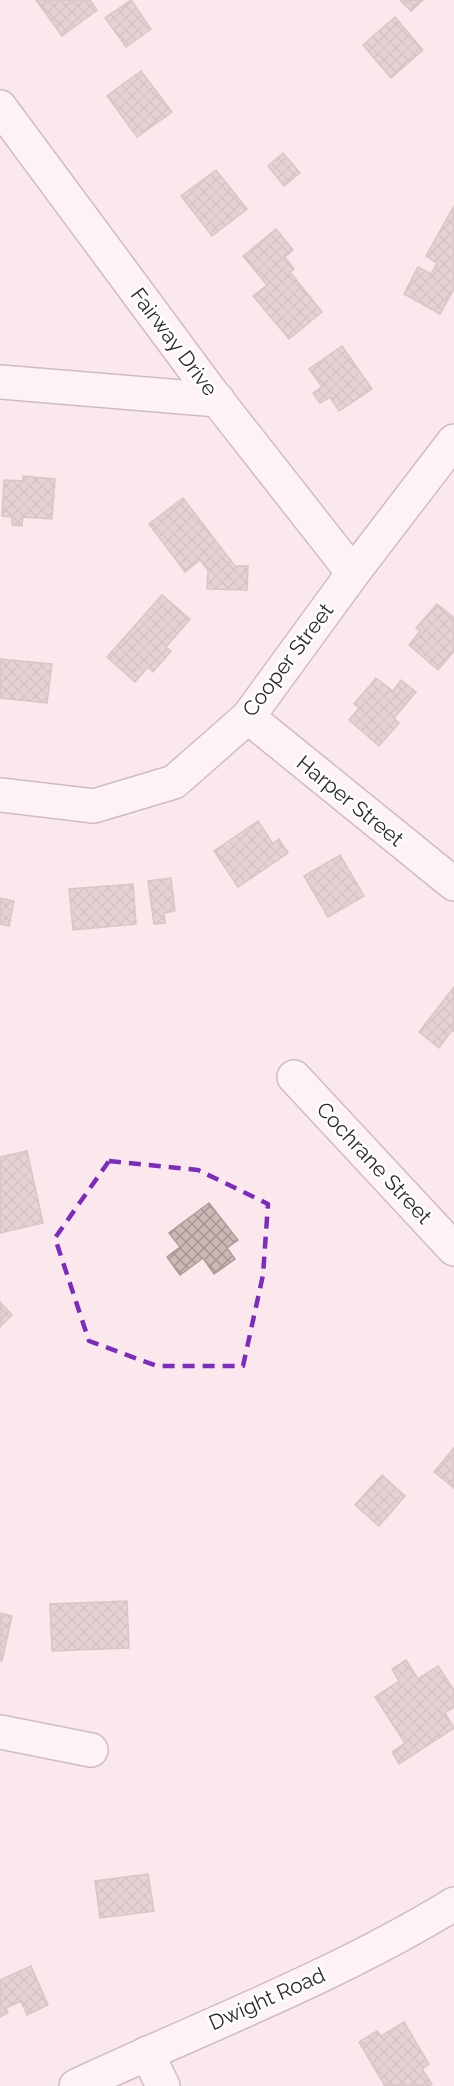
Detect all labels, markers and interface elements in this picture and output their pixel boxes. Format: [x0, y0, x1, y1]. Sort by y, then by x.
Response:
street label: Fairway Drive [126, 283, 223, 401]
street label: Cooper Street [237, 598, 338, 721]
street label: Harper Street [292, 750, 409, 851]
street label: Cochrane Street [311, 1097, 437, 1229]
street label: Dwight Road [205, 1962, 329, 2035]

